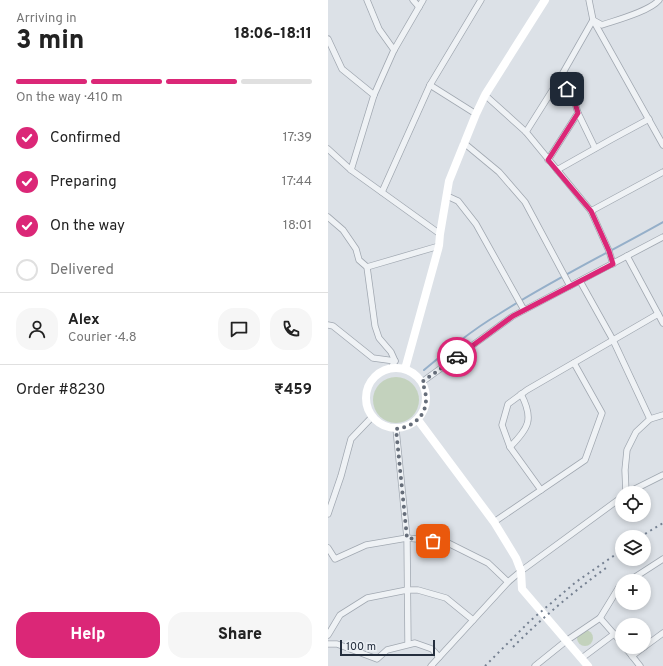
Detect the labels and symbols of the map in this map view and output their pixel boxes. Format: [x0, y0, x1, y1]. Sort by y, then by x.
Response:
pin [550, 72, 584, 106]
courier [437, 337, 477, 377]
pin [416, 524, 450, 558]
scale bar [340, 638, 435, 657]

